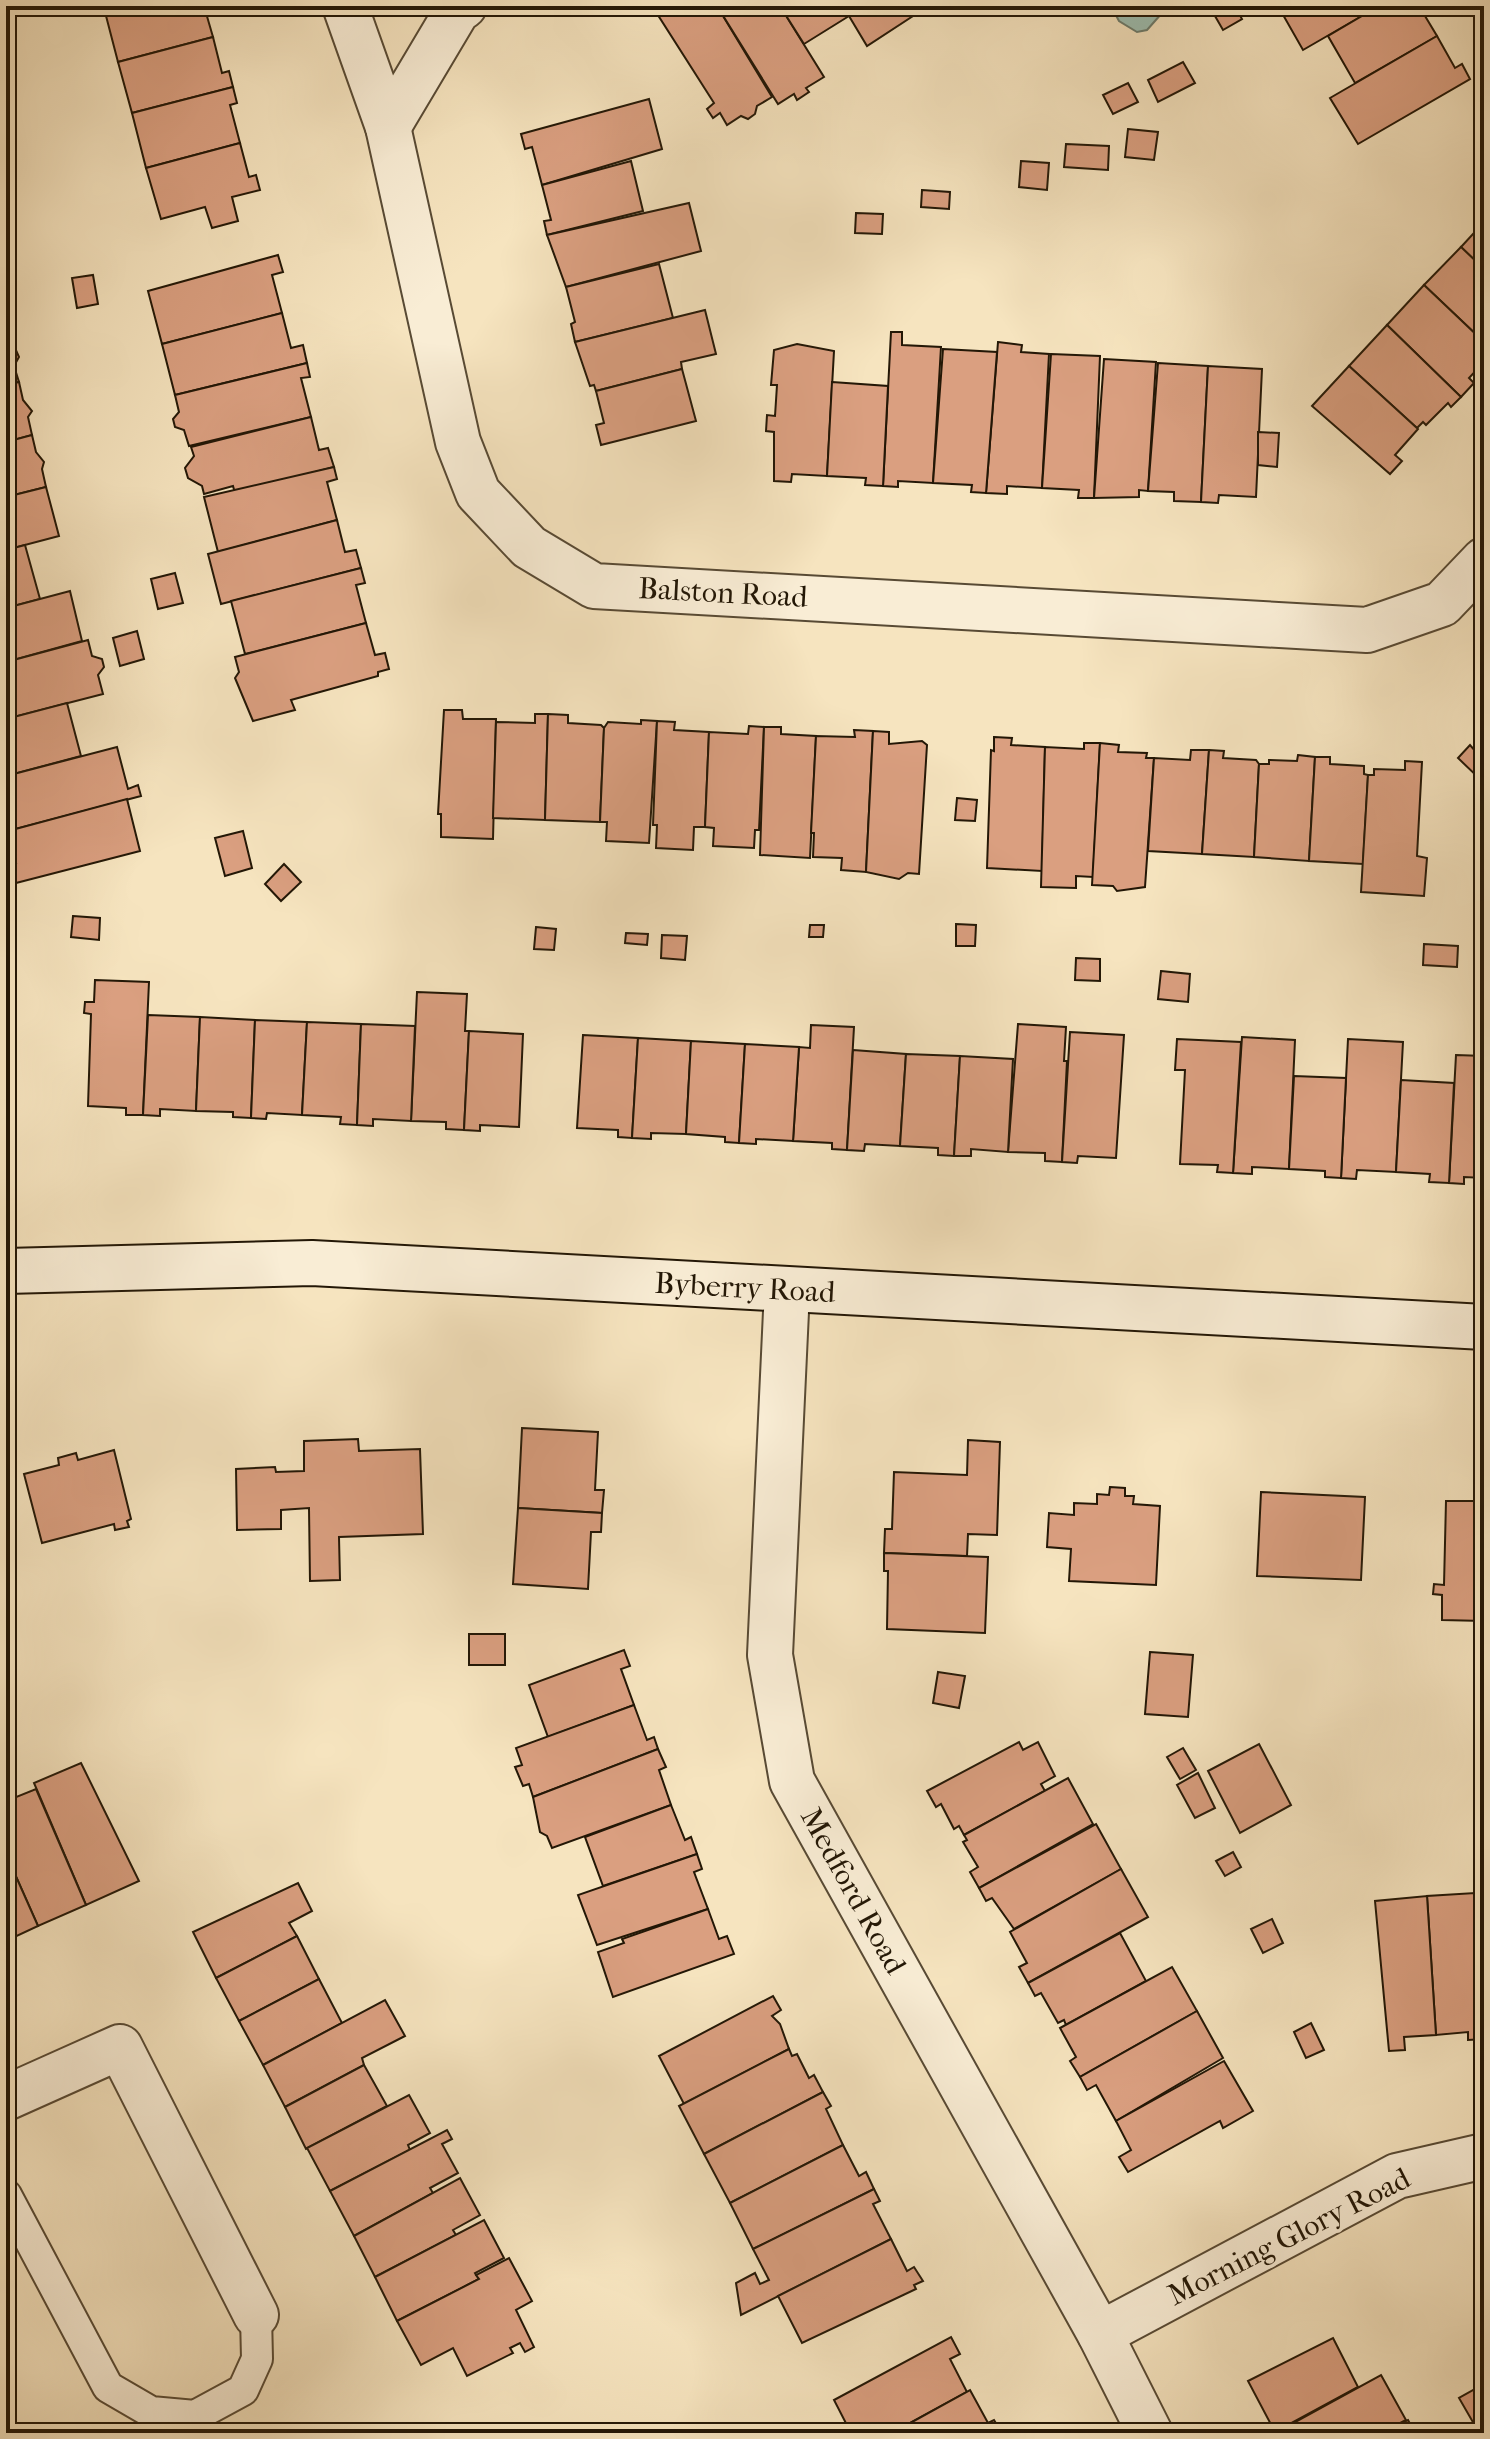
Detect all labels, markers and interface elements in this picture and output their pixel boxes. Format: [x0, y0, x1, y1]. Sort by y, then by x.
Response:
street label: Balston Road [638, 571, 809, 615]
street label: Byberry Road [654, 1266, 837, 1310]
street label: Medford Road [793, 1802, 913, 1981]
street label: Morning Glory Road [1162, 2160, 1417, 2313]

